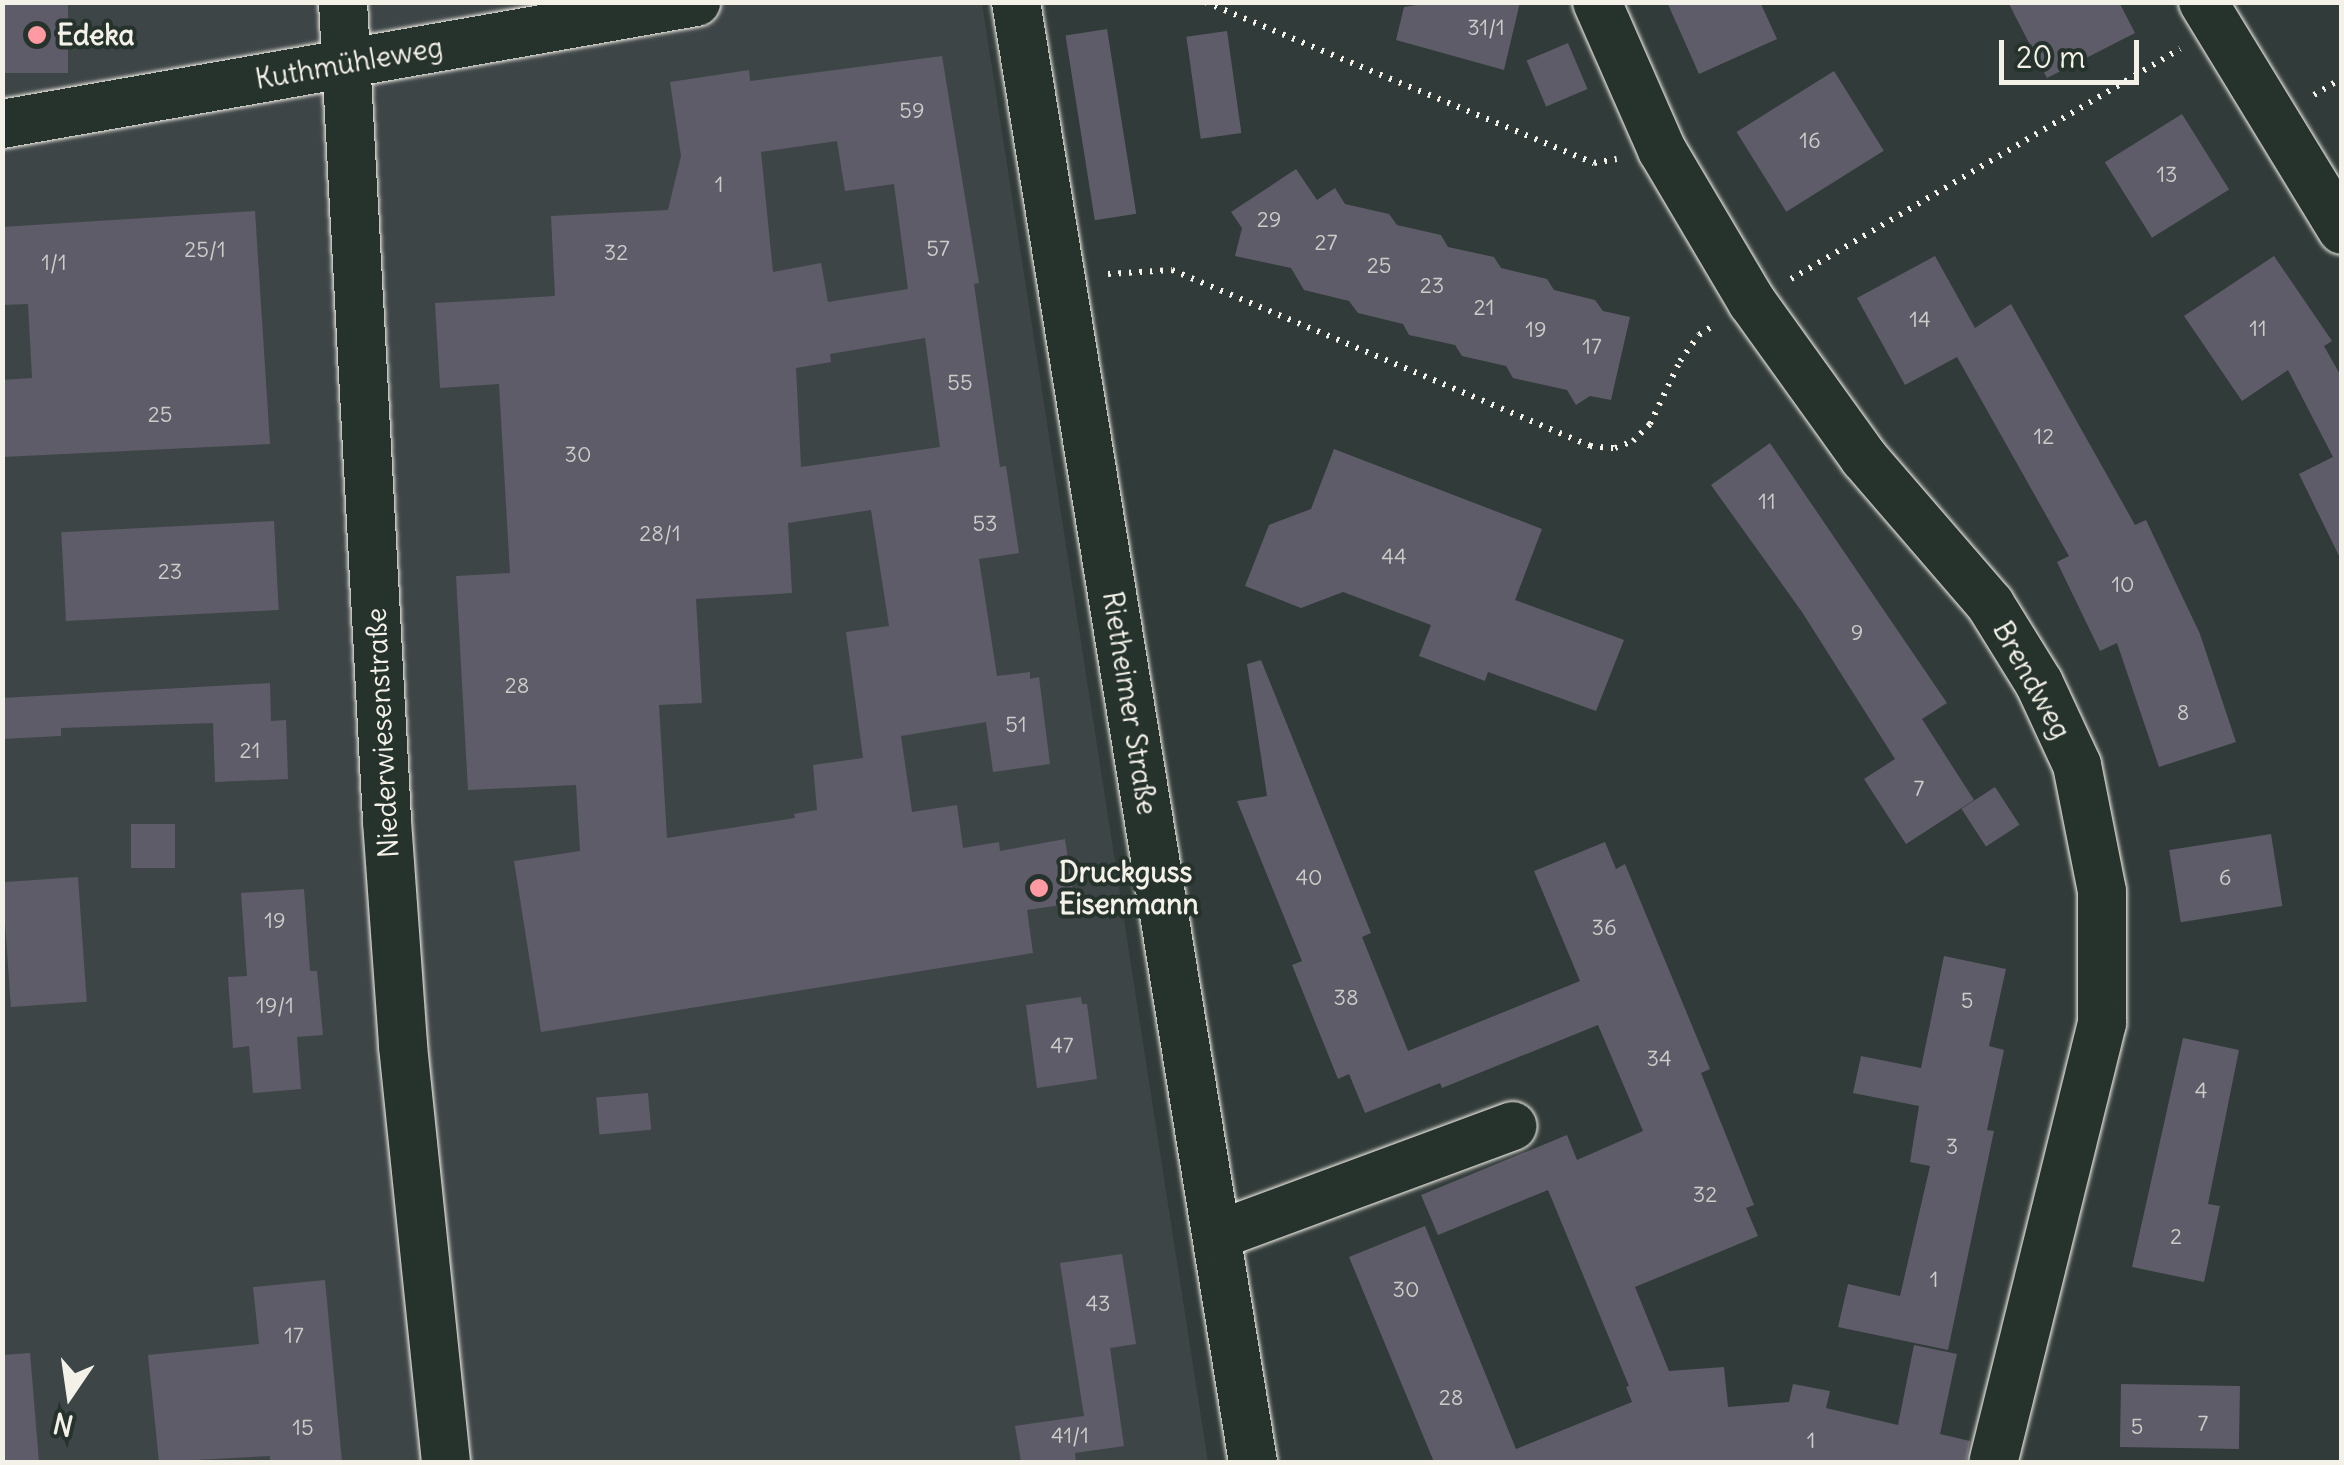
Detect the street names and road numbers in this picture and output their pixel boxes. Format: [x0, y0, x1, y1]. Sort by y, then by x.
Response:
street label: Kuthmühleweg [253, 30, 445, 96]
street label: Rietheimer Straße [1096, 589, 1164, 817]
street label: Niederwiesenstraße [359, 607, 405, 859]
street label: Brendweg [1986, 615, 2078, 745]

